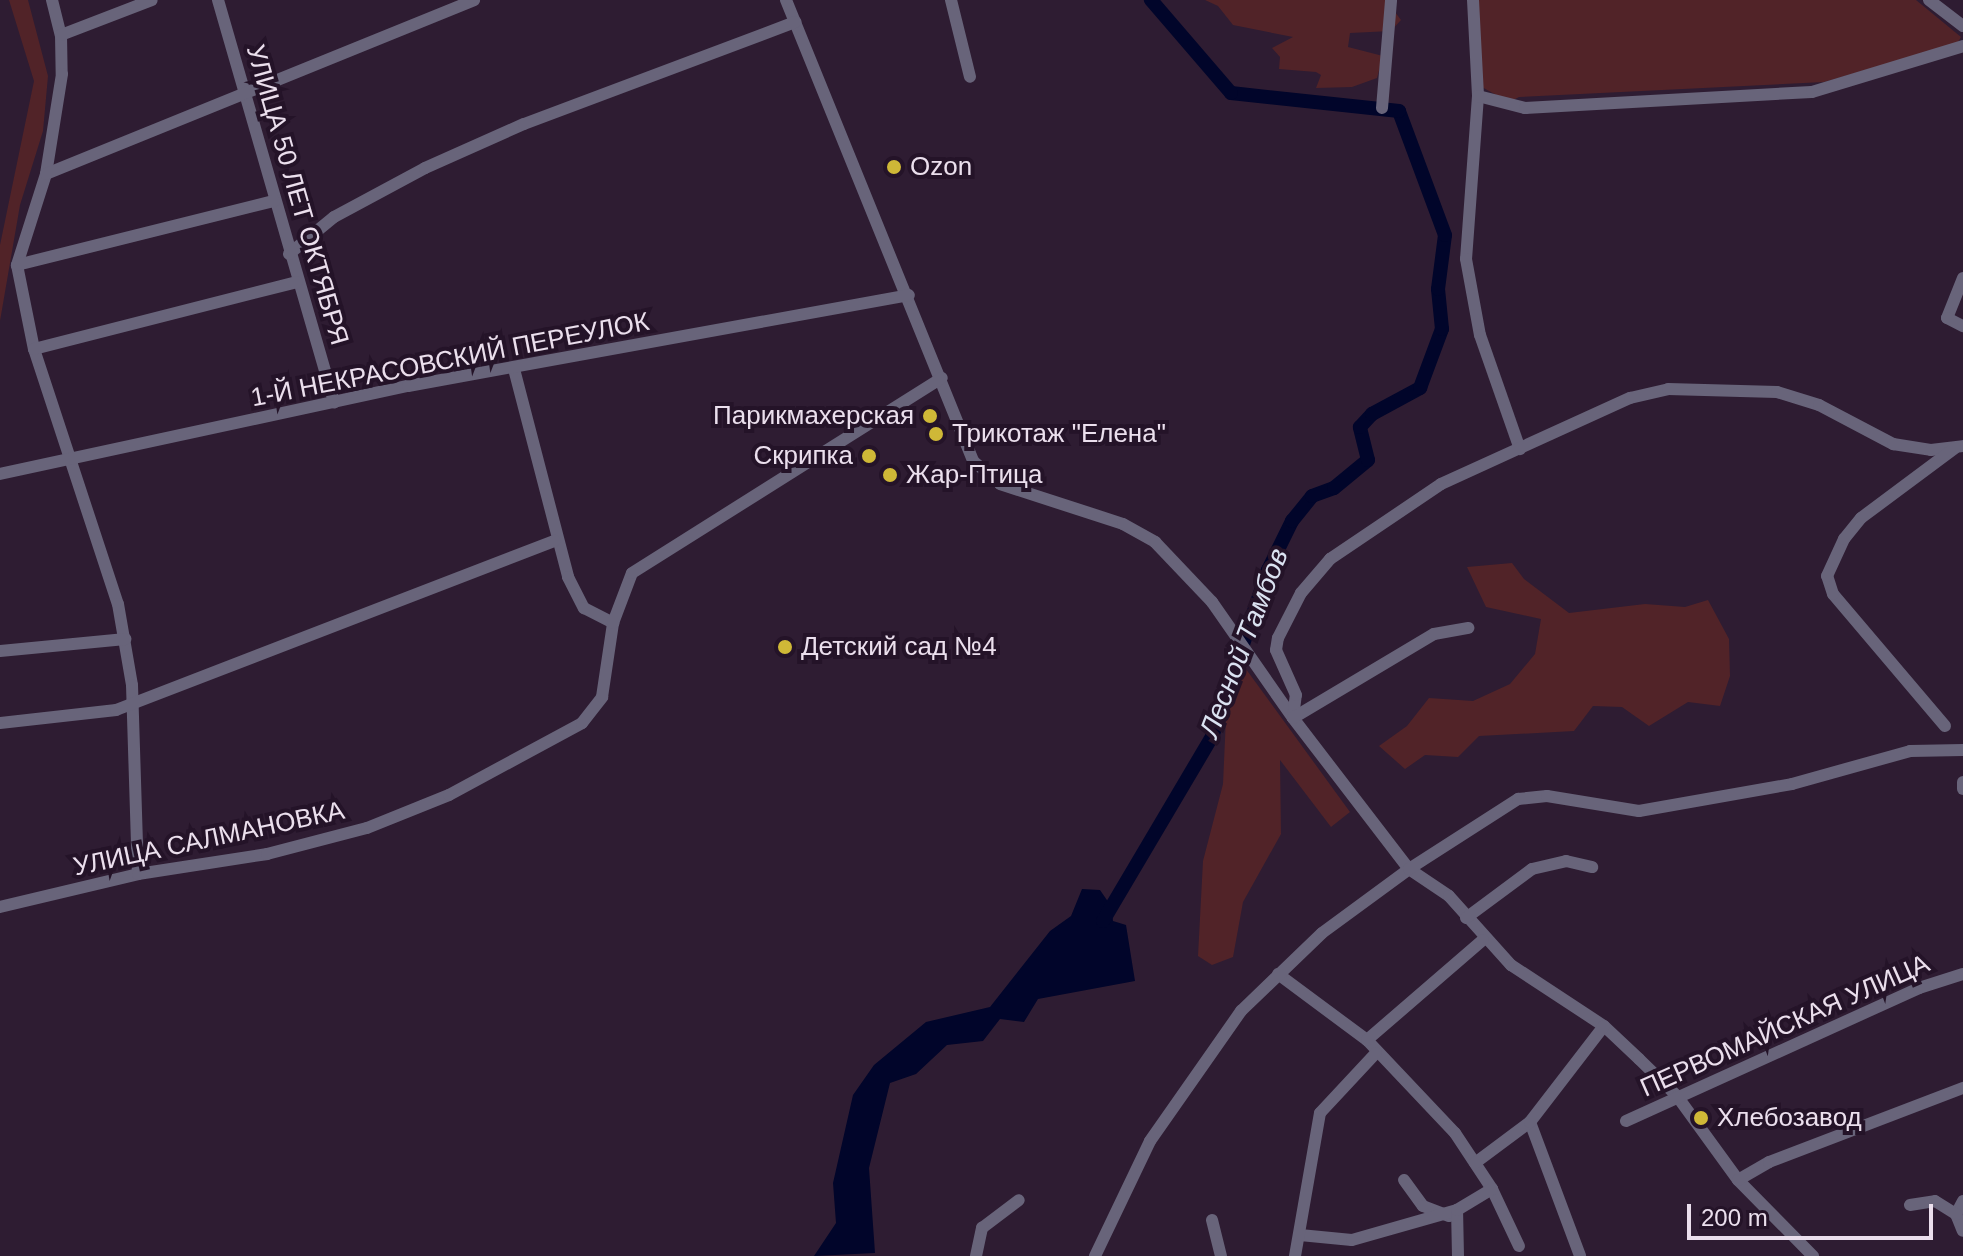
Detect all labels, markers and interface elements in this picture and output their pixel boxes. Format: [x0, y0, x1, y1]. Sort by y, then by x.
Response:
street label: УЛИЦА 50 ЛЕТ ОКТЯБРЯ [239, 41, 355, 349]
place label: Ozon [910, 151, 972, 183]
marker: Ozon [885, 158, 903, 176]
street label: 1-Й НЕКРАСОВСКИЙ ПЕРЕУЛОК [248, 306, 652, 414]
place label: Парикмахерская [713, 400, 914, 432]
marker: Парикмахерская [921, 407, 939, 425]
place label: Трикотаж "Елена" [952, 418, 1166, 450]
marker: Трикотаж "Елена" [927, 425, 945, 443]
place label: Скрипка [753, 440, 853, 472]
marker: Скрипка [860, 447, 878, 465]
place label: Жар-Птица [906, 459, 1042, 491]
marker: Жар-Птица [881, 466, 899, 484]
water label: Лесной Тамбов [1192, 544, 1296, 742]
place label: Детский сад №4 [801, 631, 997, 663]
marker: Детский сад №4 [776, 638, 794, 656]
street label: УЛИЦА САЛМАНОВКА [71, 795, 347, 883]
street label: ПЕРВОМАЙСКАЯ УЛИЦА [1636, 948, 1934, 1104]
place label: Хлебозавод [1717, 1102, 1862, 1134]
marker: Хлебозавод [1692, 1109, 1710, 1127]
scale bar [1691, 1188, 1937, 1238]
text: 200 m [1701, 1204, 1768, 1231]

